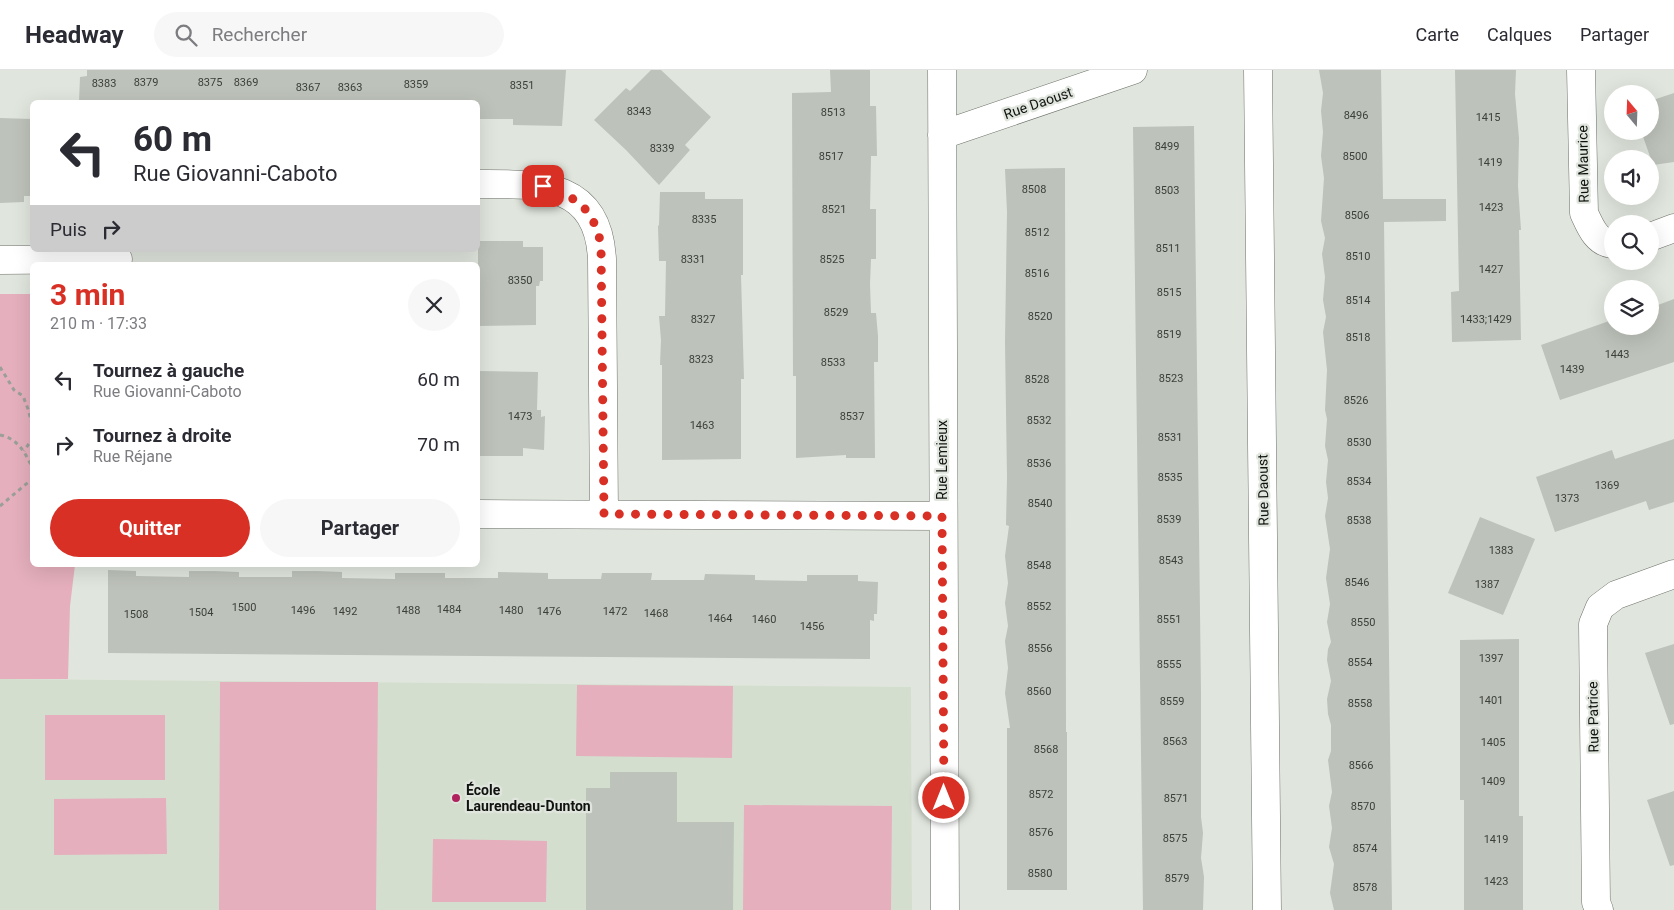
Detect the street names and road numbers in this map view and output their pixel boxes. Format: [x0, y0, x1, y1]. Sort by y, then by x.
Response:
street label: Rue Daoust [1002, 84, 1075, 122]
street label: Rue Maurice [1574, 125, 1592, 203]
street label: Rue Lemieux [934, 420, 950, 500]
street label: Rue Daoust [1254, 454, 1272, 526]
street label: Rue Patrice [1584, 681, 1602, 753]

